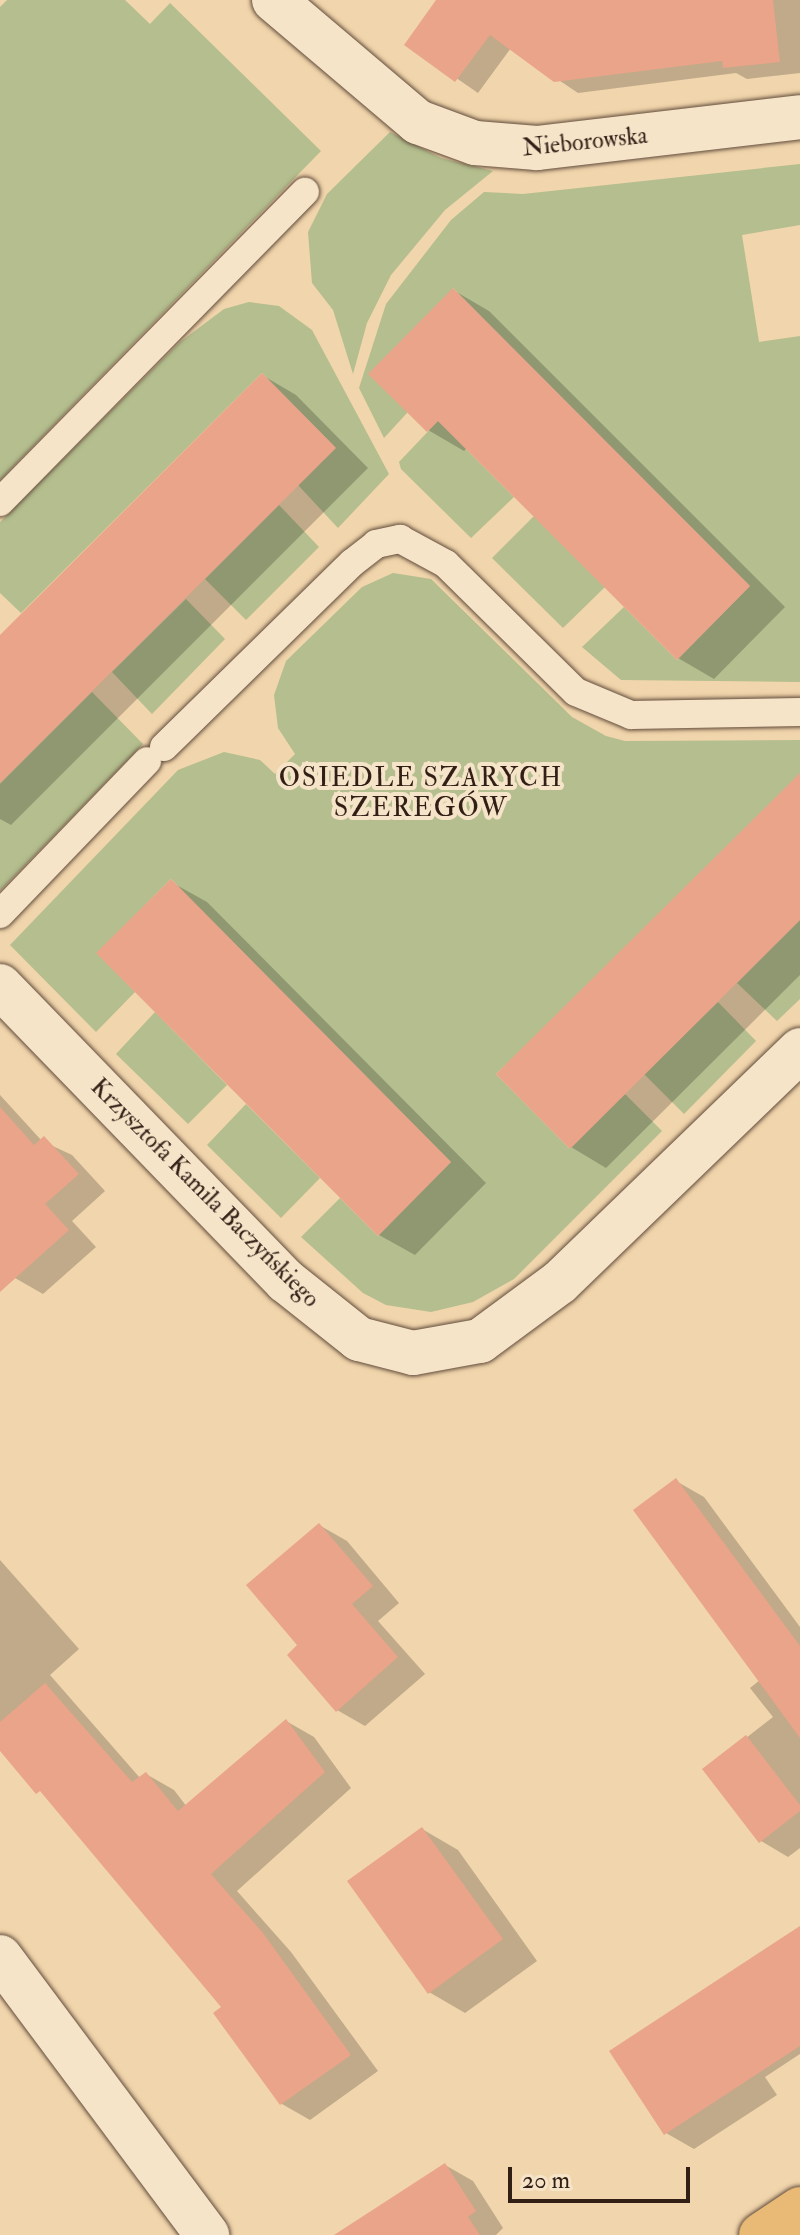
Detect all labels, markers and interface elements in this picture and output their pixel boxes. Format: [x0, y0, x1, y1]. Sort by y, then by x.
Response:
street label: Nieborowska [521, 121, 649, 163]
district label: OSIEDLE SZARYCH SZEREGÓW [279, 763, 563, 824]
street label: Krzysztofa Kamila Baczyńskiego [85, 1073, 325, 1313]
scale bar [512, 2151, 694, 2201]
text: 20 m [522, 2165, 570, 2196]

